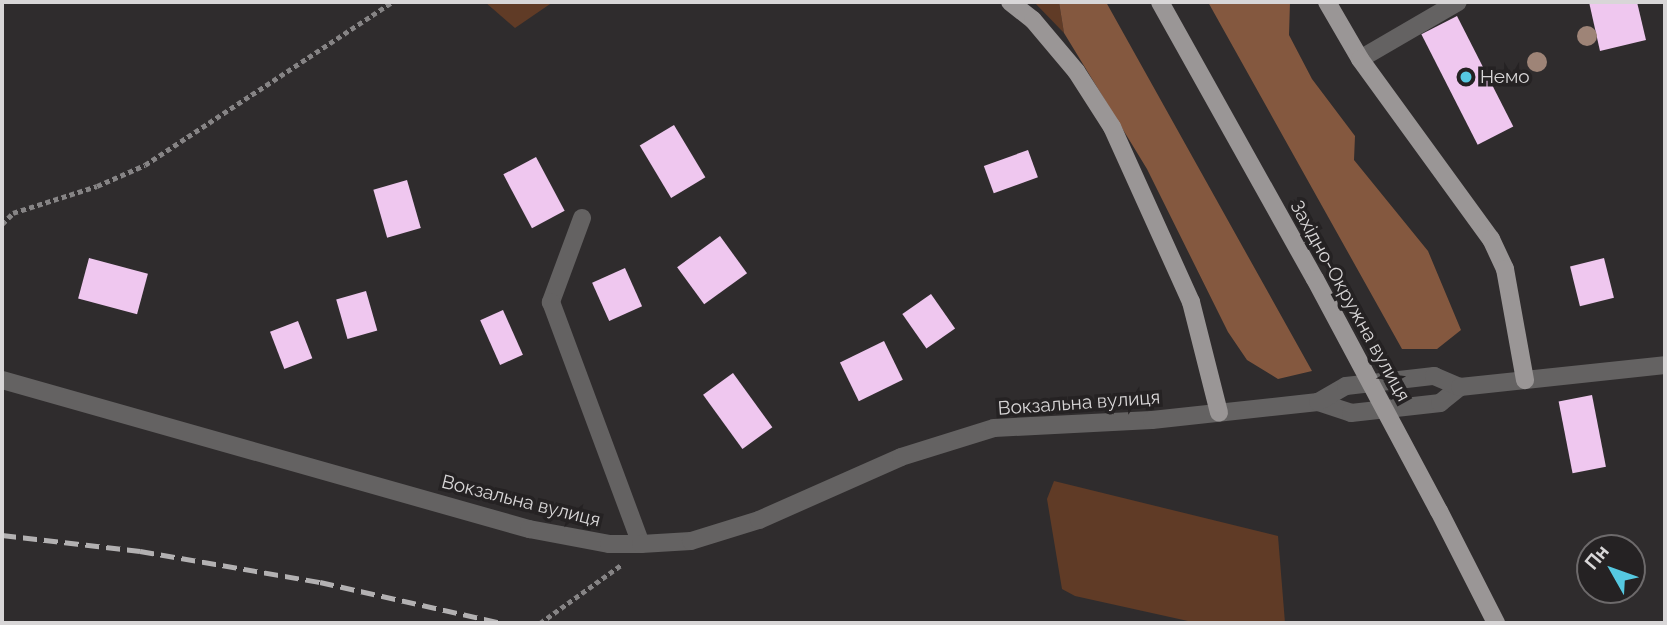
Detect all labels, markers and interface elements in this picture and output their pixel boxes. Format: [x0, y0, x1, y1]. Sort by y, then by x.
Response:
place label: Немо [1480, 66, 1530, 88]
marker: Немо [1458, 69, 1474, 85]
street label: Західно-Окружна вулиця [1285, 197, 1415, 405]
street label: Вокзальна вулиця [997, 386, 1161, 420]
street label: Вокзальна вулиця [439, 470, 603, 532]
north arrow [1576, 534, 1646, 604]
text: Пн [1580, 540, 1613, 574]

